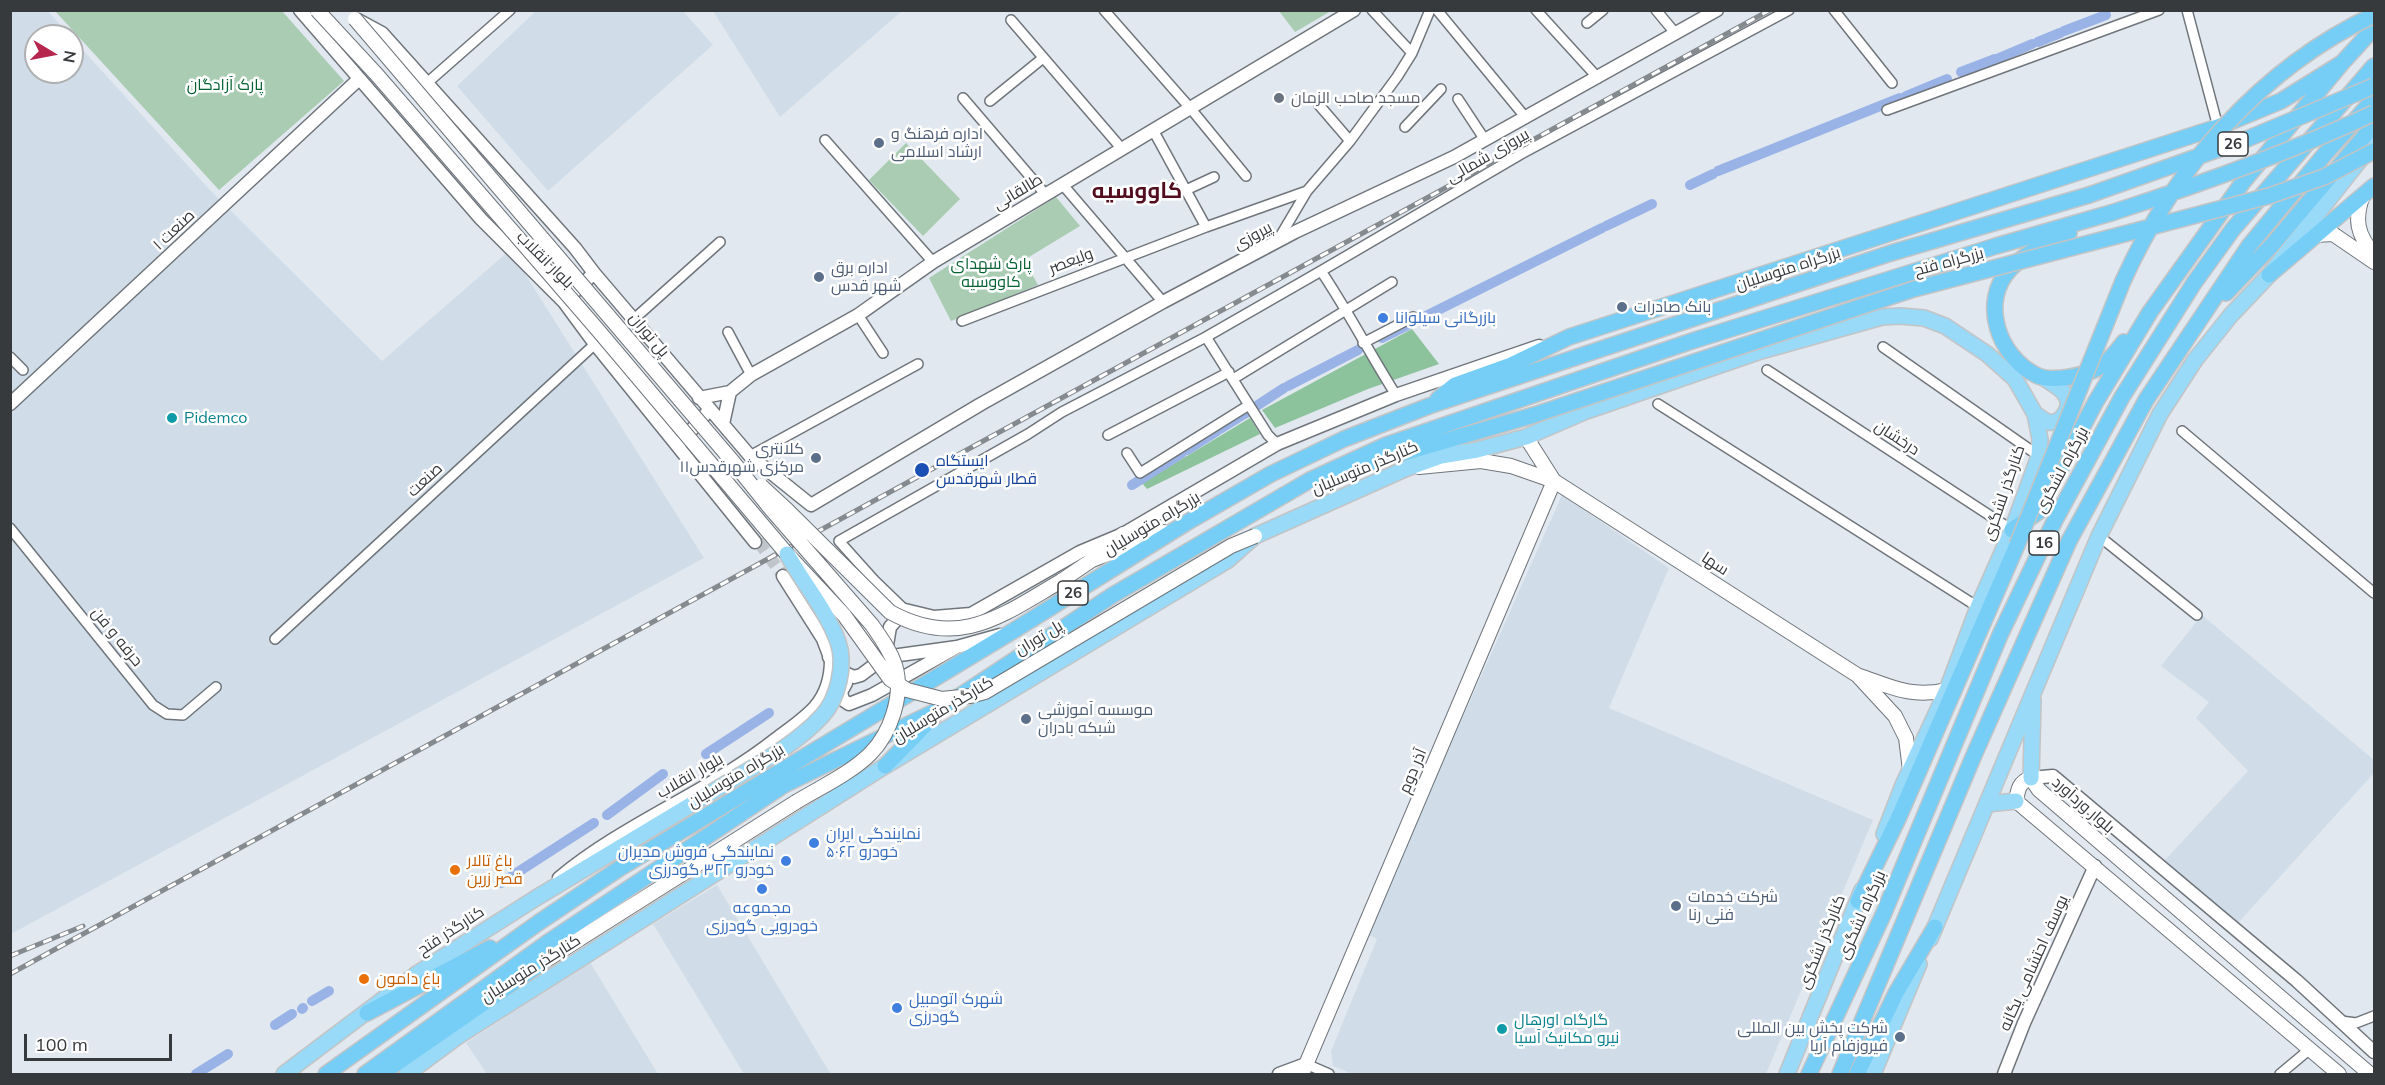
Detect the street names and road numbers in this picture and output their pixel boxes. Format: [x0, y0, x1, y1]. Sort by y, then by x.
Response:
street label: پیروزی شمالی [1443, 125, 1533, 187]
road number: 26 [2218, 132, 2248, 156]
street label: طالقانی [990, 170, 1046, 214]
street label: صنعت ۱ [149, 206, 199, 254]
street label: پیروزی [1230, 218, 1276, 254]
street label: بلوار انقلاب [512, 227, 578, 293]
street label: بزرگراه متوسلیان [1733, 243, 1843, 295]
street label: ولیعصر [1046, 244, 1096, 278]
street label: بزرگراه فتح [1912, 244, 1986, 280]
street label: پل توران [625, 309, 673, 361]
street label: درخشان [1871, 416, 1923, 460]
street label: بزرگراه لشگری [2031, 423, 2093, 517]
street label: کنارگذر متوسلیان [1309, 437, 1421, 499]
street label: کنارگذر لشگری [1979, 443, 2029, 543]
street label: صنعت [403, 459, 447, 501]
street label: بزرگراه متوسلیان [1100, 488, 1204, 560]
road number: 16 [2029, 531, 2059, 555]
street label: سها [1698, 548, 1732, 580]
road number: 26 [1058, 581, 1088, 605]
street label: حرفه و فن [87, 604, 147, 670]
street label: پل توران [1012, 616, 1066, 660]
street label: کنارگذر متوسلیان [889, 672, 997, 748]
street label: بزرگراه متوسلیان [684, 740, 788, 812]
street label: آذر دوم [1395, 746, 1431, 796]
street label: بلوار انقلاب [653, 749, 727, 803]
street label: بلوار وردآورد [2048, 773, 2118, 837]
street label: بزرگراه لشگری [1834, 868, 1890, 962]
street label: کنارگذر لشگری [1794, 892, 1850, 992]
street label: یوسف احتشامی یگانه [1995, 892, 2073, 1034]
street label: کنارگذر فتح [414, 902, 488, 960]
street label: کنارگذر متوسلیان [478, 931, 584, 1007]

